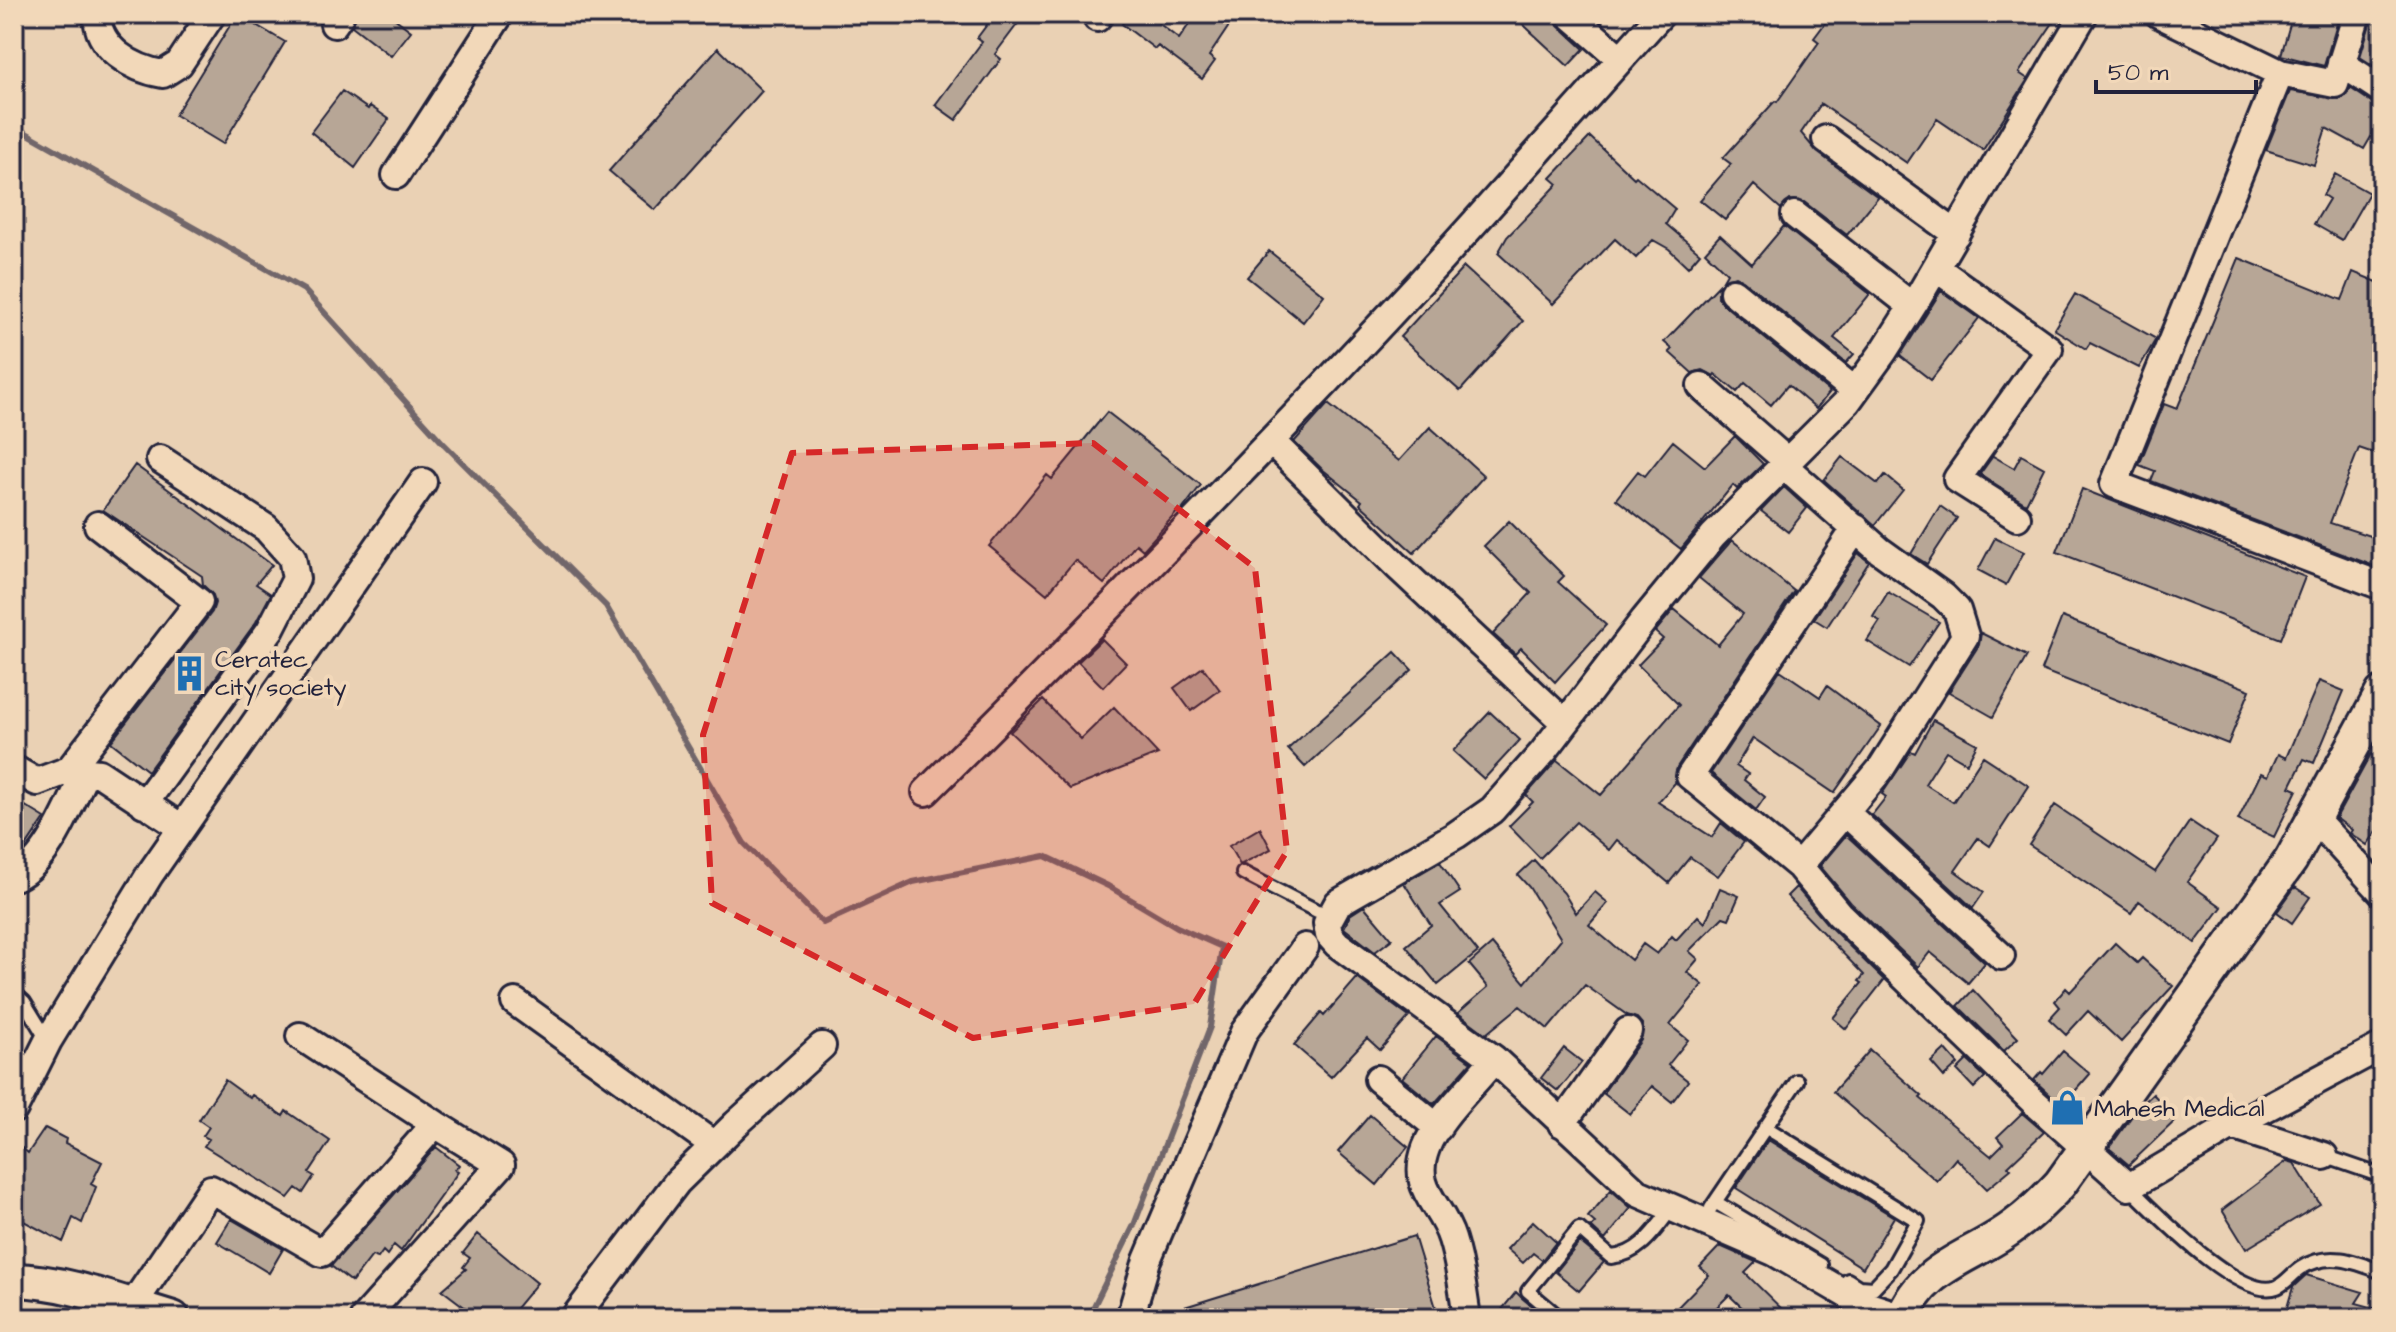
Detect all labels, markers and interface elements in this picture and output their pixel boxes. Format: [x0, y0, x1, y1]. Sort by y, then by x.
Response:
scale bar [2096, 44, 2256, 94]
text: 50 m [2108, 56, 2169, 90]
place label: Ceratec city society [215, 643, 347, 706]
building icon: Ceratec city society [170, 654, 208, 692]
shop icon: Mahesh Medical [2049, 1089, 2087, 1127]
place label: Mahesh Medical [2094, 1092, 2264, 1126]

